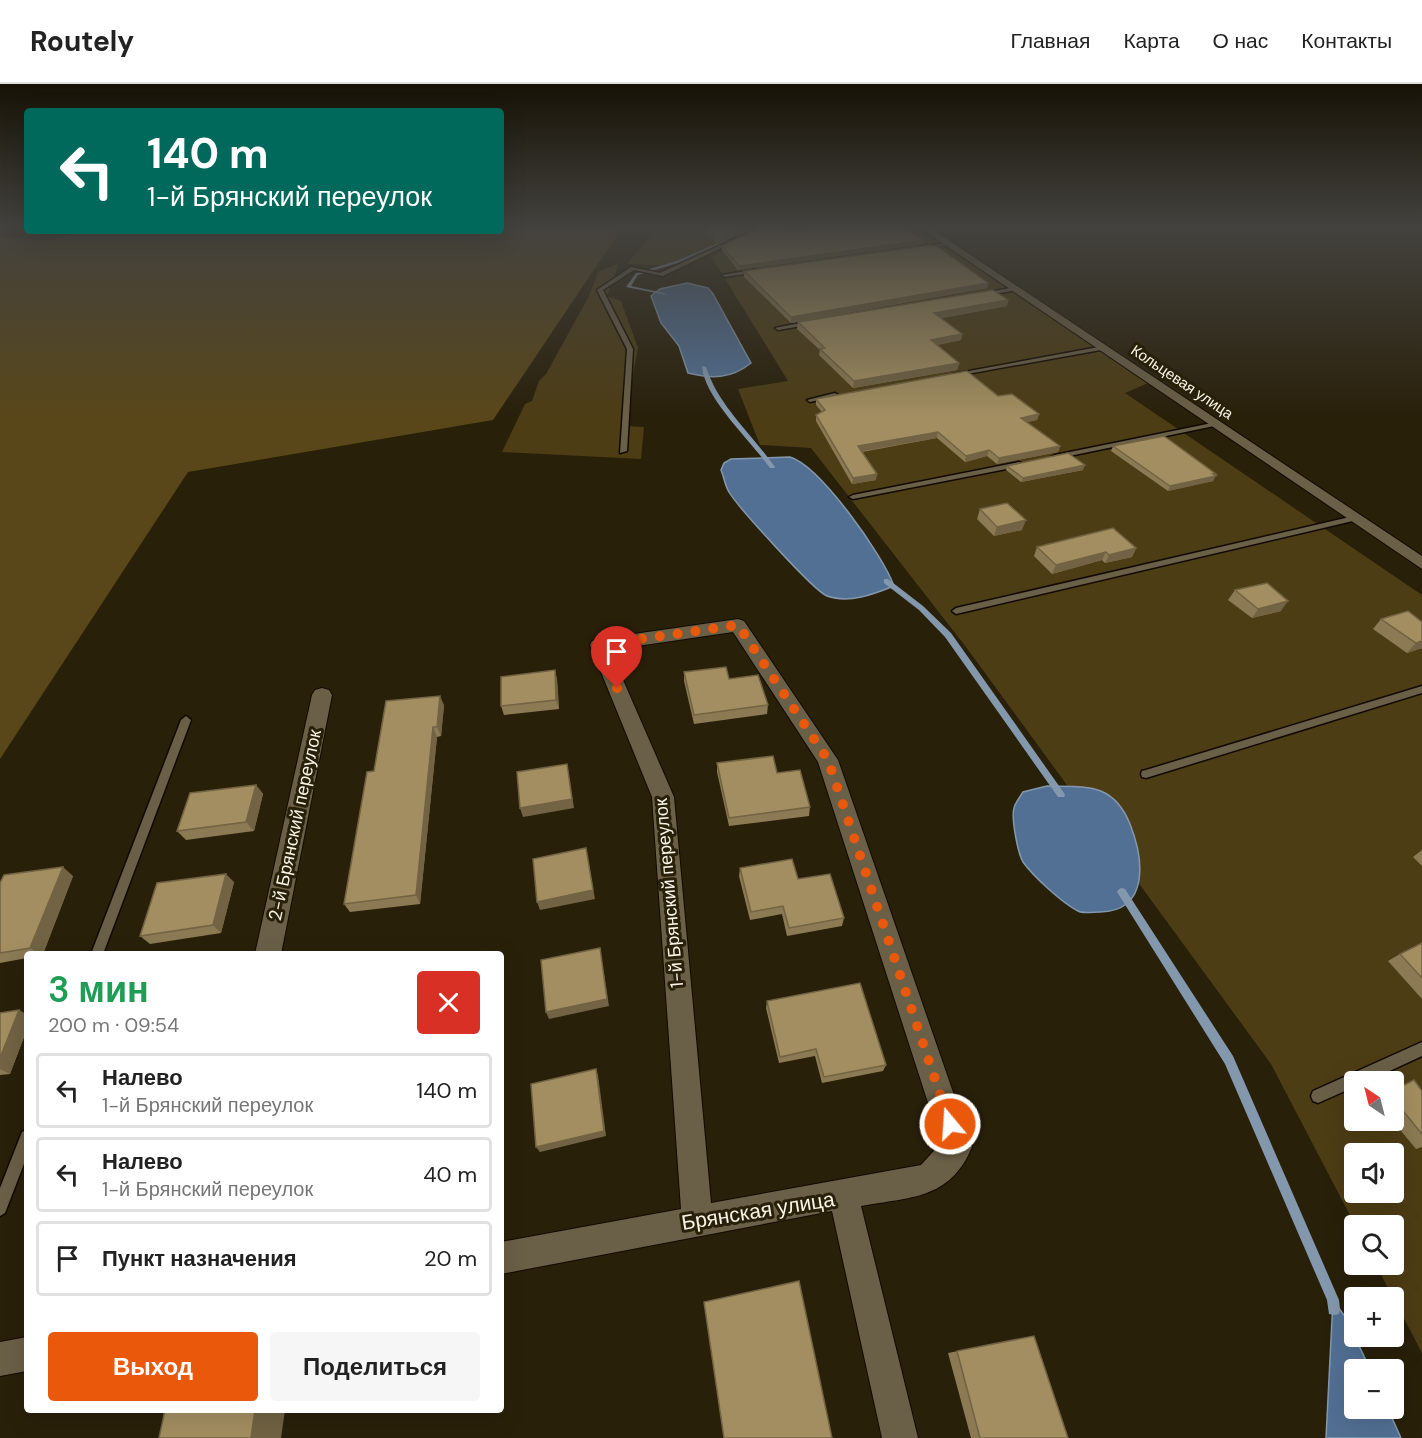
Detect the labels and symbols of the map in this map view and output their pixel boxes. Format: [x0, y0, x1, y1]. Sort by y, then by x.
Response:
street label: Кольцевая улица [1127, 340, 1238, 424]
pin [591, 626, 642, 688]
street label: 2-й Брянский переулок [263, 727, 327, 923]
street label: 1-й Брянский переулок [649, 797, 689, 989]
north arrow [1344, 1071, 1404, 1131]
position arrow [918, 1092, 982, 1156]
street label: Брянская улица [679, 1185, 837, 1237]

